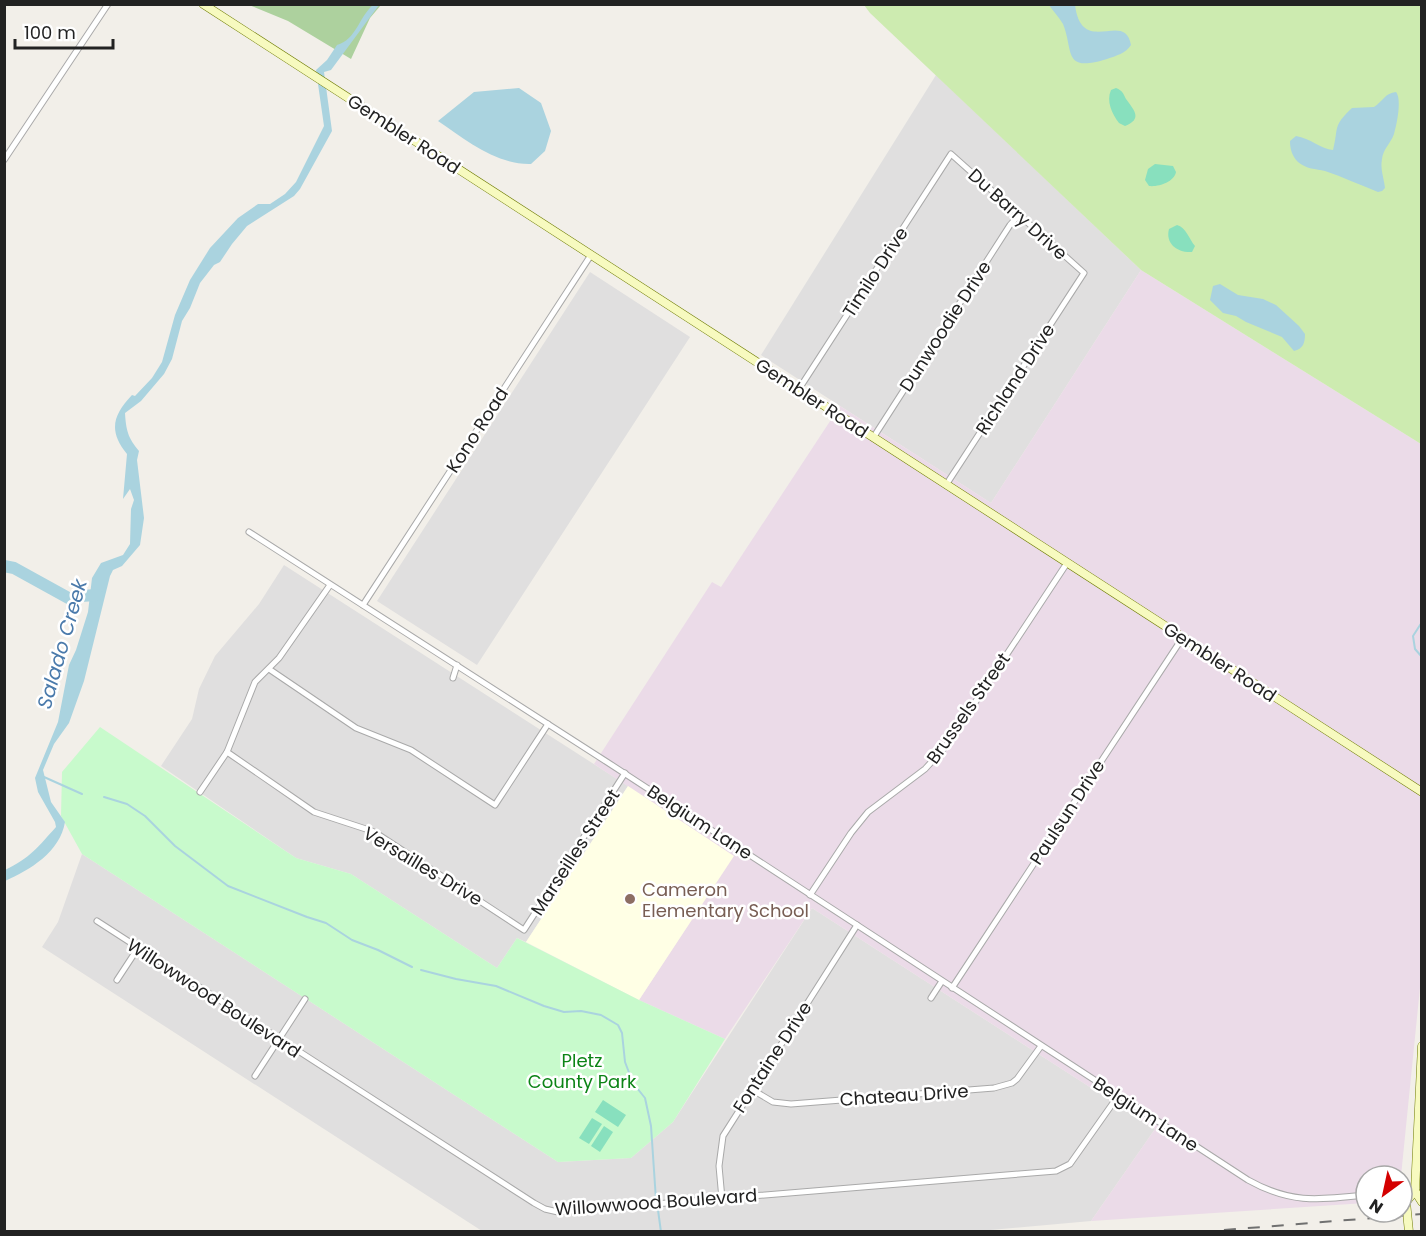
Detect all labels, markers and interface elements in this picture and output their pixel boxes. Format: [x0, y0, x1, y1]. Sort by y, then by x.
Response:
scale bar [15, 12, 112, 50]
text: 100 m [24, 20, 76, 45]
street label: Gembler Road [343, 88, 465, 180]
street label: Du Barry Drive [963, 163, 1073, 265]
street label: Timilo Drive [836, 222, 914, 322]
street label: Dunwoodie Drive [893, 256, 997, 396]
street label: Richland Drive [970, 318, 1060, 440]
street label: Gembler Road [751, 352, 873, 444]
street label: Kono Road [440, 383, 514, 477]
water label: Salado Creek [30, 574, 94, 712]
street label: Gembler Road [1159, 616, 1281, 708]
street label: Brussels Street [920, 647, 1016, 769]
street label: Paulsun Drive [1024, 754, 1110, 870]
street label: Belgium Lane [643, 779, 757, 865]
street label: Marseilles Street [525, 784, 625, 920]
street label: Versailles Drive [359, 820, 487, 912]
place label: Cameron Elementary School [642, 877, 809, 923]
marker: Cameron Elementary School [623, 892, 637, 906]
street label: Willowwood Boulevard [122, 932, 306, 1064]
street label: Fontaine Drive [727, 997, 817, 1117]
park label: Pletz County Park [528, 1048, 637, 1094]
street label: Belgium Lane [1089, 1071, 1203, 1157]
street label: Chateau Drive [839, 1078, 969, 1112]
north arrow [1354, 1164, 1414, 1224]
street label: Willowwood Boulevard [554, 1182, 758, 1222]
text: N [1365, 1193, 1387, 1219]

